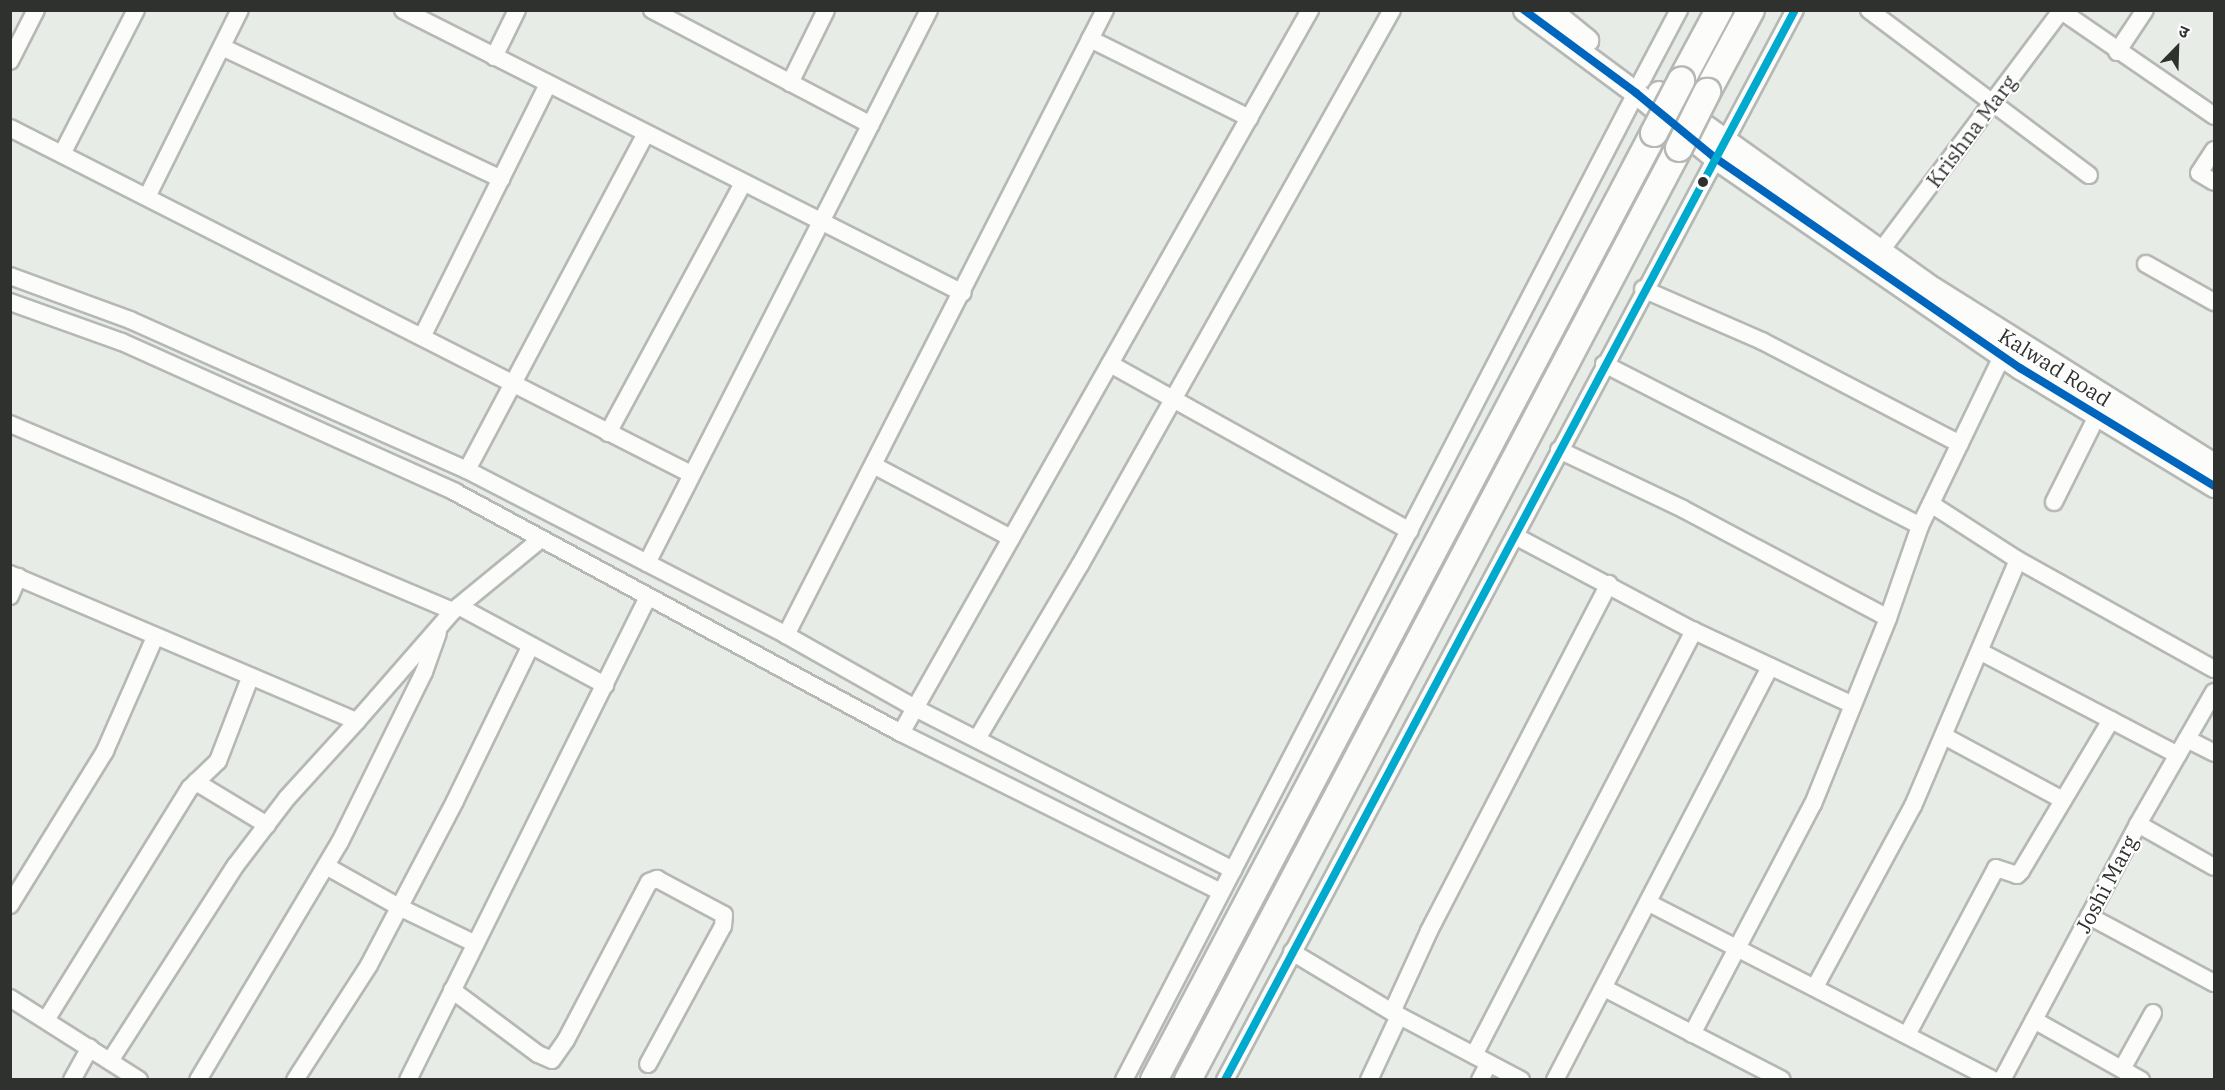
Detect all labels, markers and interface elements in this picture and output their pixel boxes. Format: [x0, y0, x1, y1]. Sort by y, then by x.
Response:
north arrow [2147, 18, 2207, 78]
text: उ [2176, 20, 2192, 42]
street label: Krishna Marg [1921, 70, 2021, 192]
unlabelled marker [1697, 176, 1709, 188]
street label: Kalwad Road [1994, 322, 2116, 412]
street label: Joshi Marg [2070, 831, 2142, 937]

